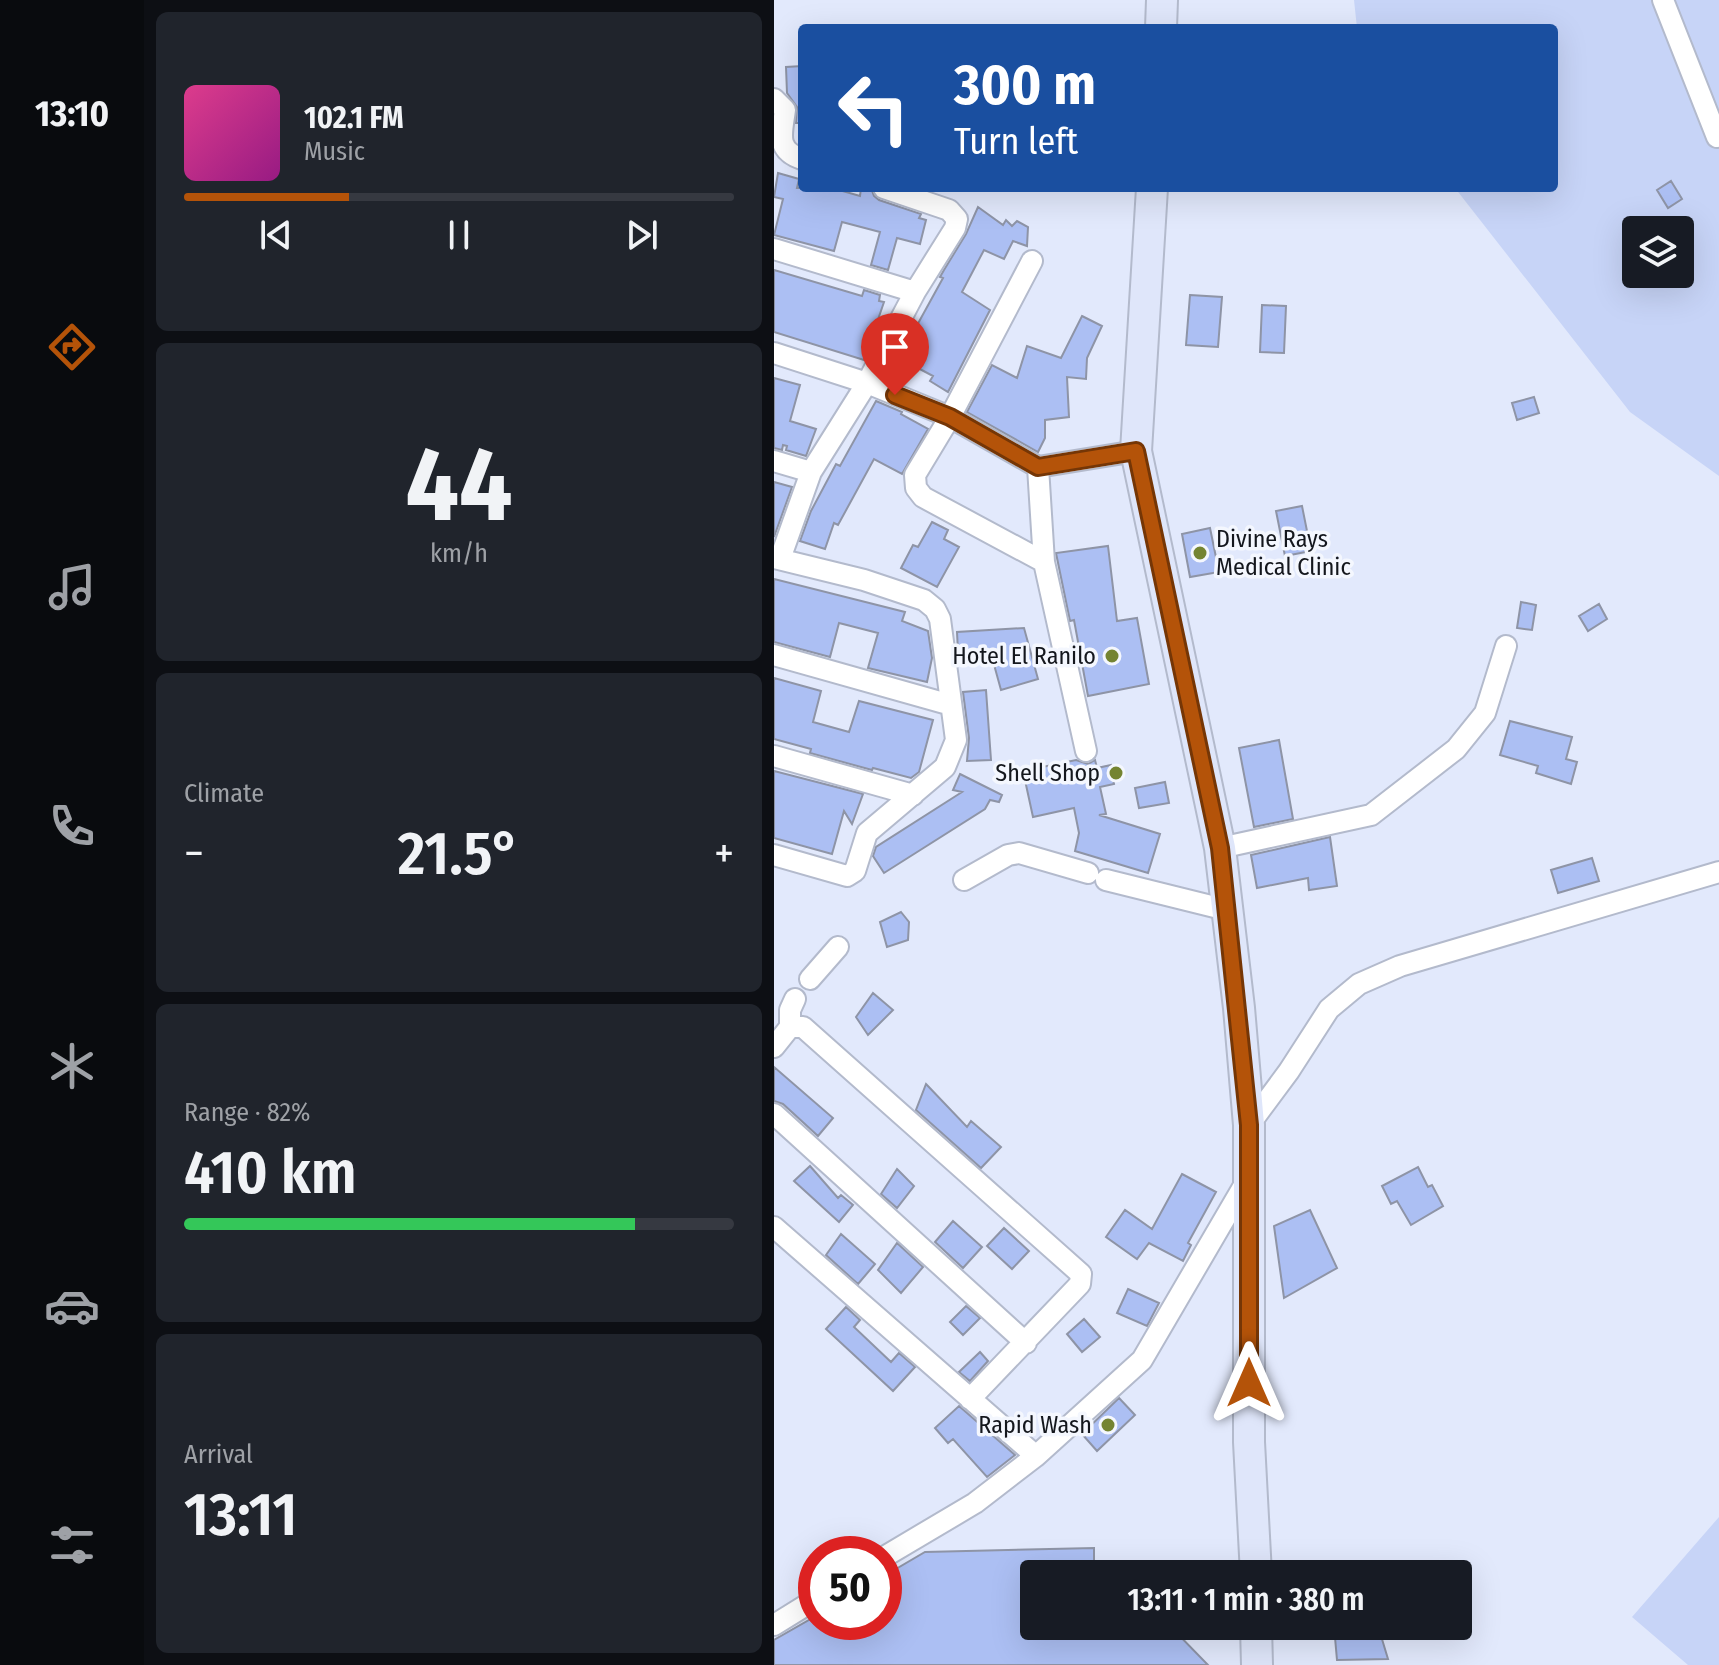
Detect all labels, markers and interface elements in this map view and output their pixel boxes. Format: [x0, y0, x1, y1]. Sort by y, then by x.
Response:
text: 300 m [954, 52, 1096, 119]
icon: left [822, 56, 926, 160]
text: 13:10 [35, 92, 109, 136]
text: 102.1 FM [304, 100, 404, 136]
text: Turn left [954, 120, 1078, 164]
text: Music [304, 136, 365, 167]
icon: previous [254, 213, 298, 257]
icon: pause [437, 213, 481, 257]
icon: next [620, 213, 664, 257]
map controls [1622, 216, 1694, 288]
button: layers [1622, 216, 1694, 288]
pin [861, 313, 929, 395]
icon: directions [44, 319, 100, 375]
icon: arrive [873, 325, 917, 369]
text: 44 [406, 423, 512, 548]
place label: Divine Rays Medical Clinic [1216, 525, 1351, 581]
text: km/h [430, 538, 488, 569]
marker: Divine Rays Medical Clinic [1191, 544, 1209, 562]
icon: music [44, 559, 100, 615]
place label: Hotel El Ranilo [952, 642, 1096, 670]
marker: Hotel El Ranilo [1103, 647, 1121, 665]
place label: Shell Shop [995, 759, 1100, 787]
marker: Shell Shop [1107, 764, 1125, 782]
text: Climate [184, 778, 264, 809]
icon: phone [44, 798, 100, 854]
text: 21.5° [398, 818, 520, 890]
text: − [184, 827, 204, 880]
text: + [714, 827, 734, 880]
icon: climate [44, 1038, 100, 1094]
text: Range · 82% [184, 1097, 310, 1128]
text: 410 km [184, 1137, 357, 1209]
icon: car [44, 1278, 100, 1334]
position arrow [1207, 1341, 1291, 1425]
place label: Rapid Wash [978, 1411, 1092, 1439]
marker: Rapid Wash [1099, 1416, 1117, 1434]
text: Arrival [184, 1439, 253, 1470]
text: 13:11 [184, 1479, 297, 1551]
icon: filters [44, 1517, 100, 1573]
speed limit sign: 50 [798, 1536, 902, 1640]
text: 13:11 · 1 min · 380 m [1128, 1582, 1364, 1618]

